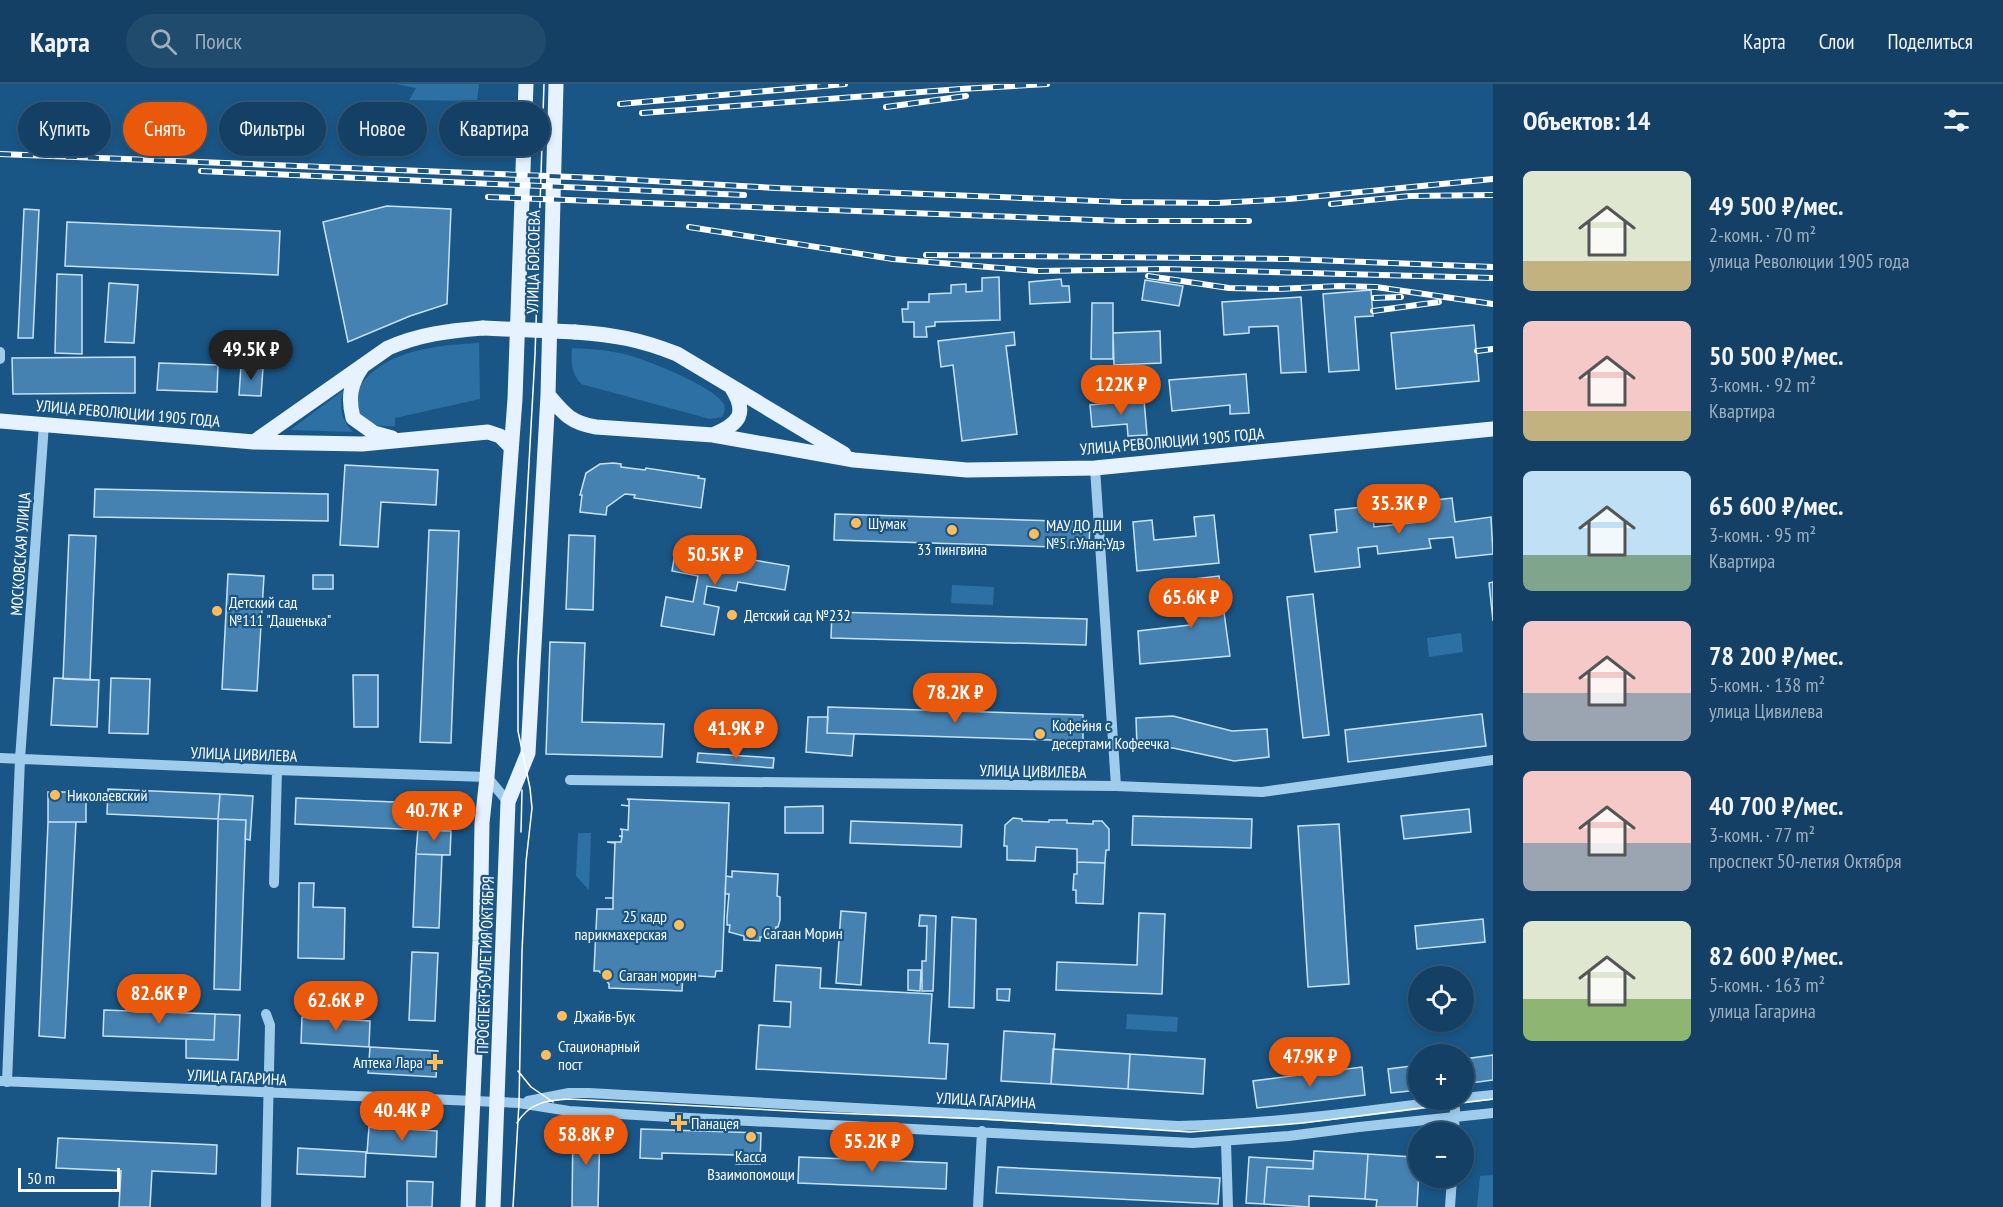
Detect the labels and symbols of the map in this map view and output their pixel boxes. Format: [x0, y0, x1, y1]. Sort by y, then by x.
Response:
street label: УЛИЦА БОРСОЕВА [522, 210, 544, 314]
pin: 49.5K ₽ [196, 330, 306, 381]
pin: 122K ₽ [1072, 365, 1170, 416]
street label: УЛИЦА РЕВОЛЮЦИИ 1905 ГОДА [35, 395, 221, 431]
street label: УЛИЦА РЕВОЛЮЦИИ 1905 ГОДА [1079, 423, 1265, 459]
pin: 35.3K ₽ [1344, 484, 1454, 535]
street label: МОСКОВСКАЯ УЛИЦА [6, 491, 34, 616]
place label: Шумак [868, 513, 907, 533]
place label: МАУ ДО ДШИ №5 г.Улан-Удэ [1046, 515, 1125, 553]
marker: Шумак [849, 516, 863, 530]
marker: 33 пингвина [945, 523, 959, 537]
marker: МАУ ДО ДШИ №5 г.Улан-Удэ [1027, 527, 1041, 541]
pin: 50.5K ₽ [660, 535, 770, 586]
place label: 33 пингвина [917, 539, 987, 559]
pin: 65.6K ₽ [1136, 578, 1246, 629]
place label: Детский сад №111 "Дашенька" [229, 592, 331, 630]
marker: Детский сад №111 "Дашенька" [210, 604, 224, 618]
place label: Детский сад №232 [744, 605, 851, 625]
marker: Детский сад №232 [725, 608, 739, 622]
pin: 78.2K ₽ [900, 673, 1010, 724]
pin: 41.9K ₽ [681, 709, 791, 760]
place label: Кофейня с десертами Кофеечка [1052, 715, 1169, 753]
marker: Кофейня с десертами Кофеечка [1033, 727, 1047, 741]
street label: УЛИЦА ЦИВИЛЕВА [190, 742, 298, 766]
street label: УЛИЦА ЦИВИЛЕВА [979, 760, 1087, 782]
place label: Николаевский [67, 785, 147, 805]
marker: Николаевский [48, 788, 62, 802]
pin: 40.7K ₽ [379, 791, 489, 842]
street label: ПРОСПЕКТ 50-ЛЕТИЯ ОКТЯБРЯ [472, 876, 498, 1054]
place label: 25 кадр парикмахерская [574, 906, 667, 944]
marker: 25 кадр парикмахерская [672, 918, 686, 932]
place label: Сагаан Морин [763, 923, 843, 943]
marker: Сагаан Морин [744, 926, 758, 940]
place label: Сагаан морин [619, 965, 697, 985]
marker: Сагаан морин [600, 968, 614, 982]
pin: 82.6K ₽ [104, 974, 214, 1025]
pin: 62.6K ₽ [281, 981, 391, 1032]
place label: Джайв-Бук [574, 1006, 636, 1026]
marker: Джайв-Бук [555, 1009, 569, 1023]
place label: Стационарный пост [558, 1036, 640, 1074]
pin: 47.9K ₽ [1255, 1037, 1365, 1088]
marker: Стационарный пост [539, 1048, 553, 1062]
place label: Аптека Лара [353, 1052, 423, 1072]
marker: Аптека Лара [428, 1055, 442, 1069]
street label: УЛИЦА ГАГАРИНА [187, 1064, 288, 1090]
street label: УЛИЦА ГАГАРИНА [936, 1087, 1037, 1113]
pin: 40.4K ₽ [347, 1091, 457, 1142]
place label: Панацея [691, 1113, 739, 1133]
pin: 58.8K ₽ [531, 1115, 641, 1166]
marker: Панацея [672, 1116, 686, 1130]
pin: 55.2K ₽ [817, 1122, 927, 1173]
marker: Касса Взаимопомощи [744, 1130, 758, 1144]
place label: Касса Взаимопомощи [707, 1146, 795, 1184]
scale bar [18, 1165, 120, 1192]

